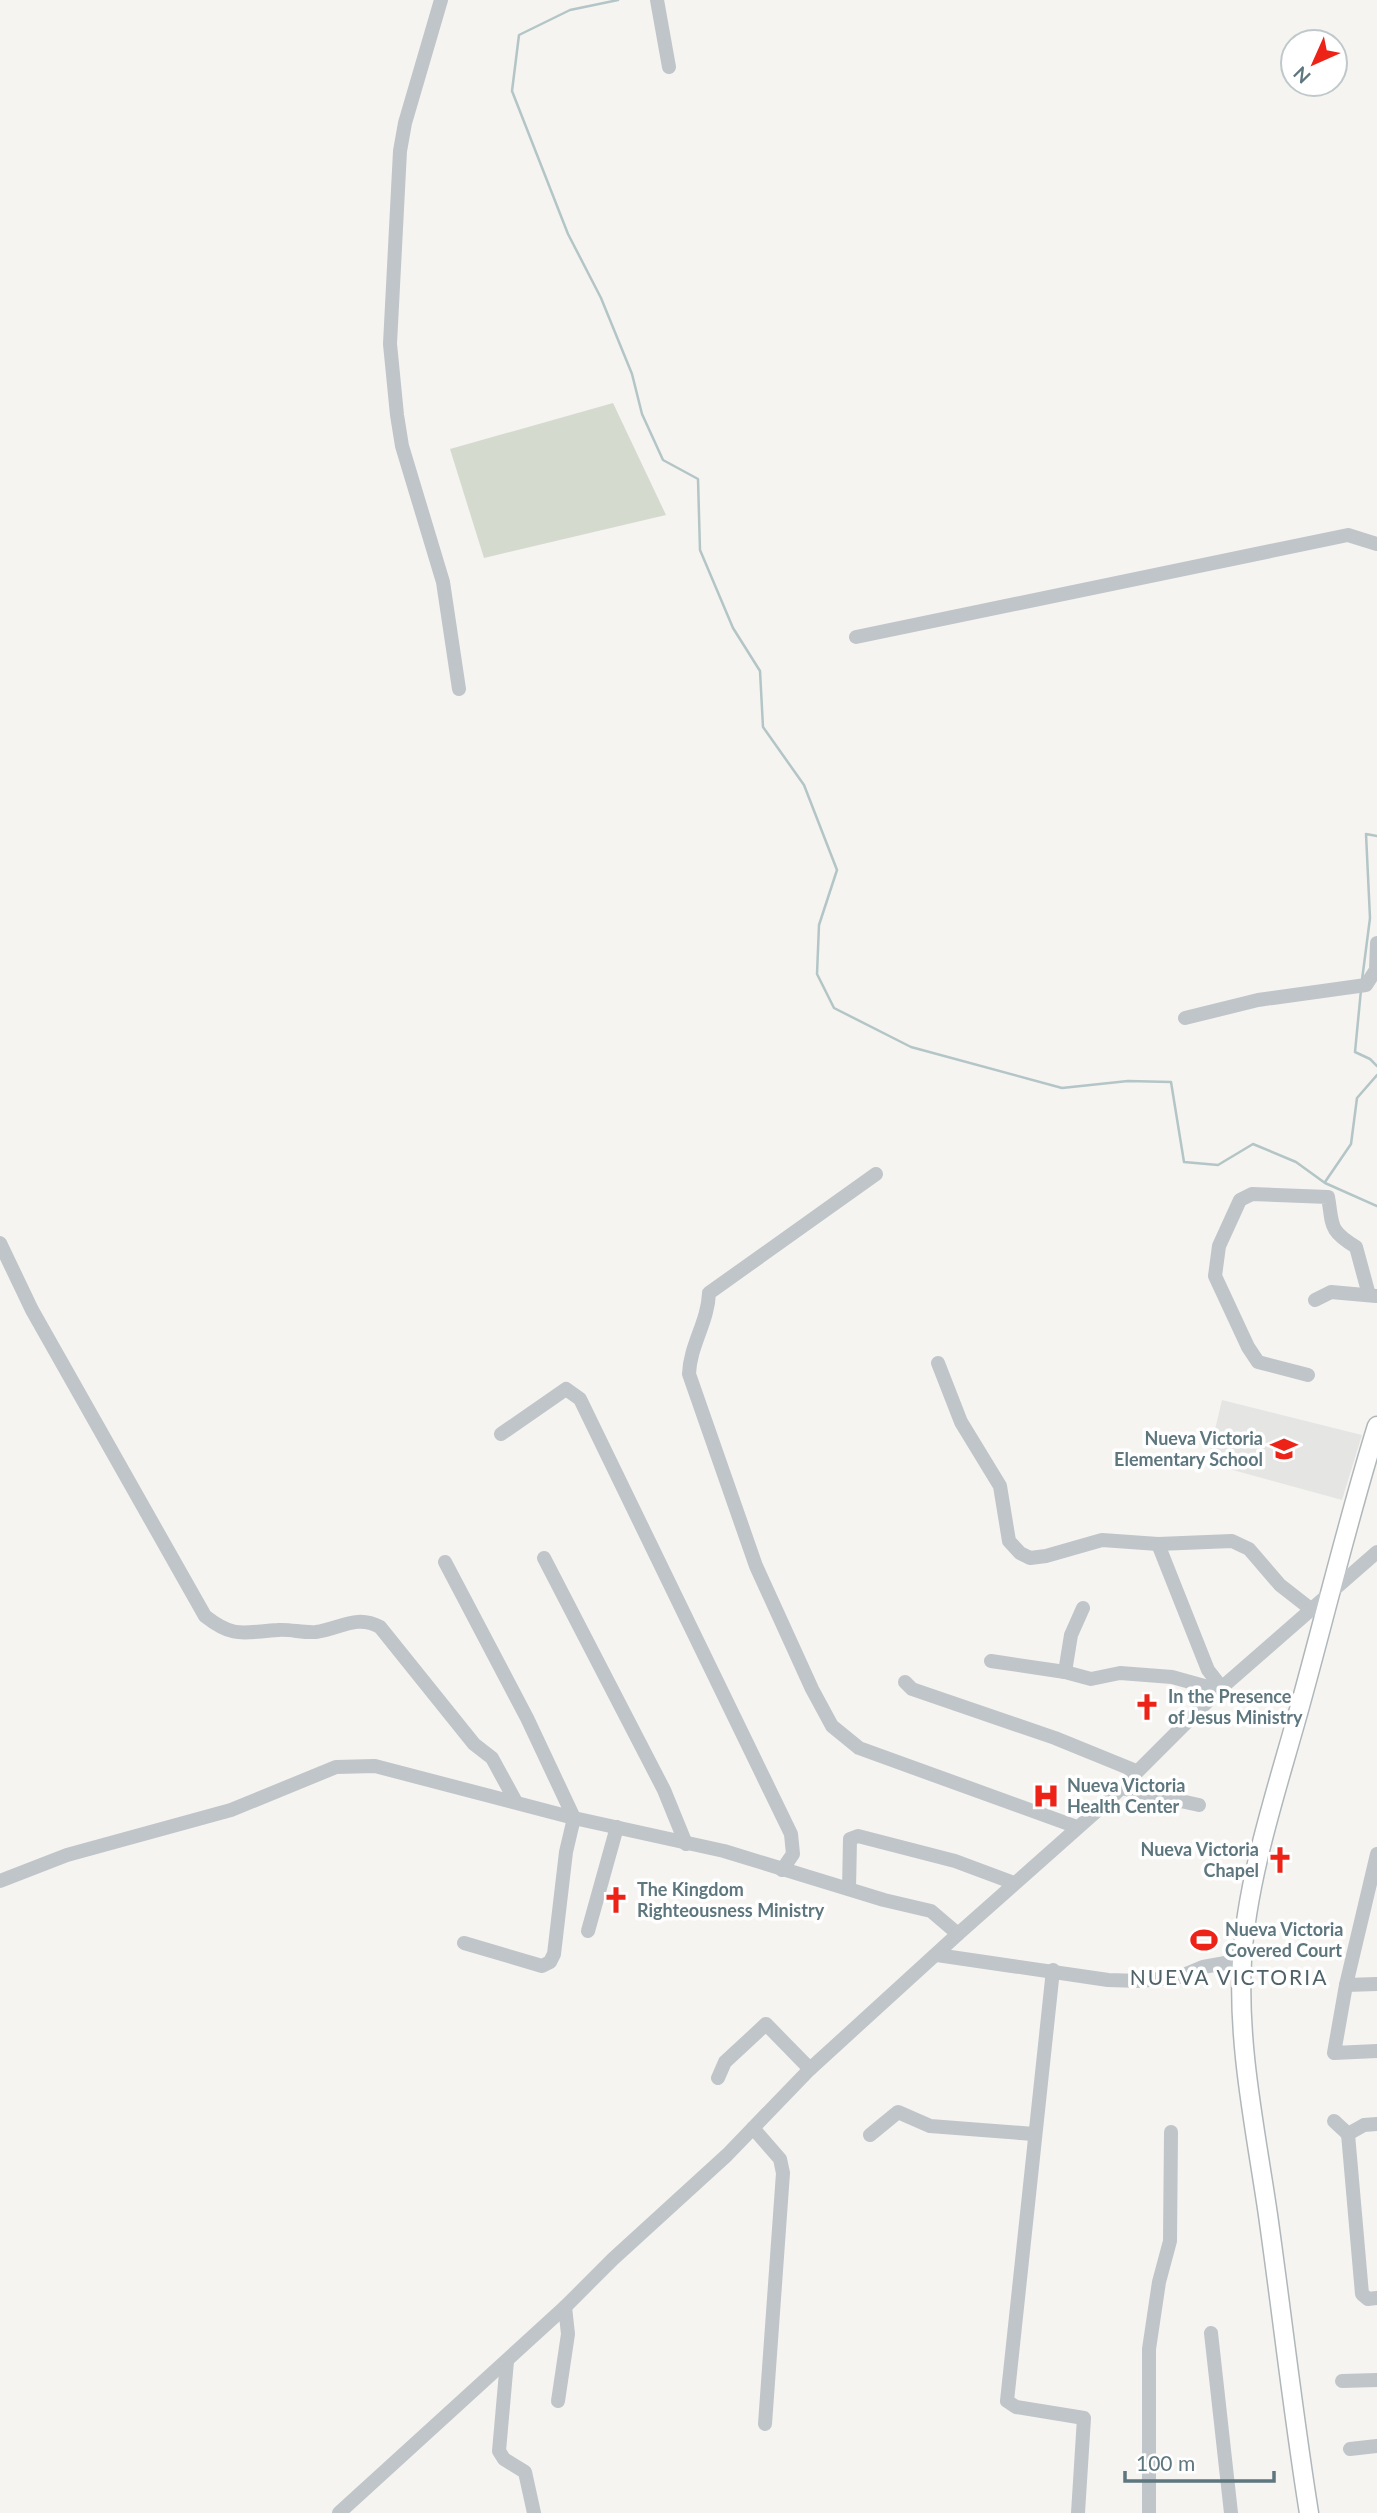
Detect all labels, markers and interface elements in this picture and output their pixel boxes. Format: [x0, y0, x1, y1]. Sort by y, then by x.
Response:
north arrow [1279, 28, 1349, 98]
text: N [1288, 62, 1315, 89]
place label: Nueva Victoria Elementary School [1114, 1427, 1263, 1470]
school or university icon: Nueva Victoria Elementary School [1269, 1434, 1299, 1464]
place label: In the Presence of Jesus Ministry [1168, 1685, 1303, 1728]
church icon: In the Presence of Jesus Ministry [1132, 1692, 1162, 1722]
place label: Nueva Victoria Health Center [1067, 1774, 1185, 1817]
hospital icon: Nueva Victoria Health Center [1031, 1781, 1061, 1811]
place label: Nueva Victoria Chapel [1141, 1838, 1259, 1881]
church icon: Nueva Victoria Chapel [1265, 1845, 1295, 1875]
place label: The Kingdom Righteousness Ministry [637, 1878, 825, 1921]
church icon: The Kingdom Righteousness Ministry [601, 1885, 631, 1915]
place label: Nueva Victoria Covered Court [1225, 1918, 1343, 1961]
sports icon: Nueva Victoria Covered Court [1189, 1925, 1219, 1955]
district label: NUEVA VICTORIA [1130, 1964, 1328, 1989]
scale bar [1125, 2440, 1274, 2484]
text: 100 m [1136, 2450, 1195, 2475]

